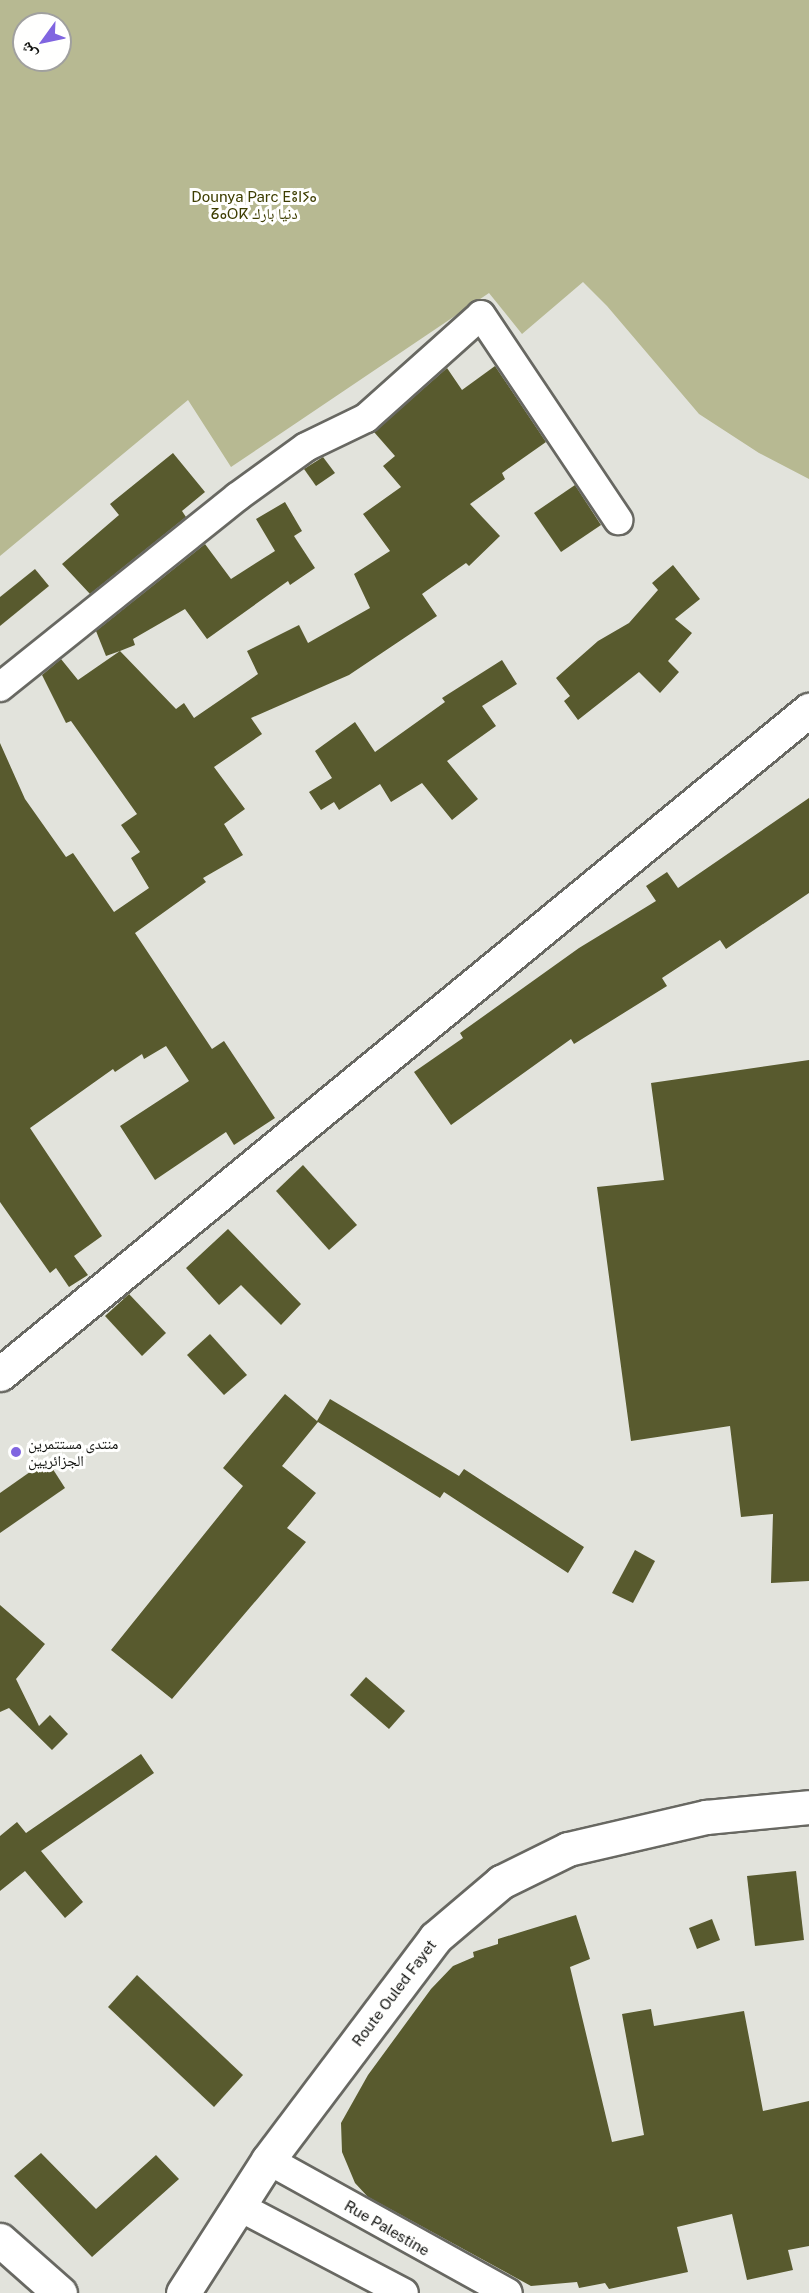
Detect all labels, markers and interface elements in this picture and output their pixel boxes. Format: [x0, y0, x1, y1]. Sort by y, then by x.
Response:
north arrow [12, 12, 72, 72]
text: ش [16, 39, 41, 63]
park label: Dounya Parc ⴹⵓⵏⵢⴰ ⵒⴰⵔⴽ دنيا بارك [191, 187, 317, 222]
place label: منتدى مستتمرين الجزائريين [28, 1434, 118, 1469]
marker: منتدى مستتمرين الجزائريين [9, 1445, 23, 1459]
street label: Route Ouled Fayet [348, 1936, 440, 2050]
street label: Rue Palestine [341, 2196, 433, 2260]

